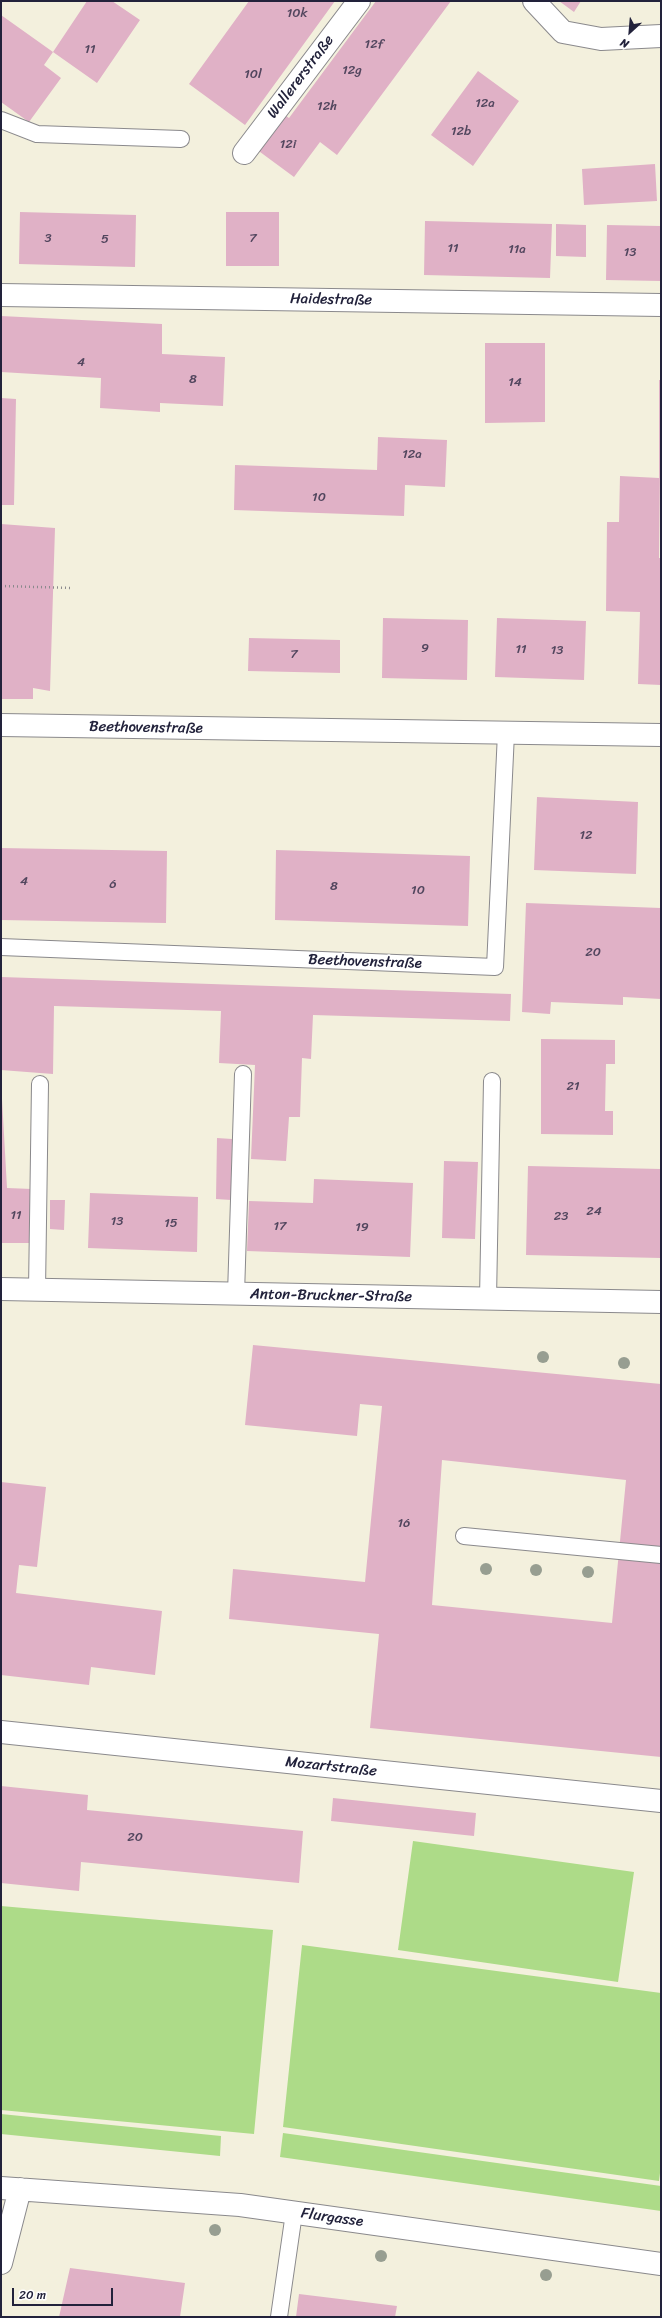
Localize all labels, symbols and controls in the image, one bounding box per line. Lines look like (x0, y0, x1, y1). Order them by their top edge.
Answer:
house number: 10k (287, 6, 307, 22)
north arrow (610, 12, 650, 52)
street label: Wallererstraße (264, 32, 338, 122)
text: N (617, 33, 632, 53)
house number: 12f (365, 37, 383, 53)
house number: 11 (84, 42, 96, 58)
house number: 12g (342, 63, 362, 79)
house number: 10l (244, 67, 262, 83)
house number: 12a (475, 96, 495, 112)
house number: 12h (317, 99, 337, 115)
house number: 12b (451, 124, 471, 140)
house number: 12i (280, 137, 296, 153)
house number: 3 (44, 231, 52, 247)
house number: 7 (249, 231, 257, 247)
house number: 5 (101, 232, 109, 248)
house number: 11 (447, 241, 459, 257)
house number: 11a (508, 242, 526, 258)
house number: 13 (624, 245, 636, 261)
street label: Haidestraße (290, 290, 372, 310)
house number: 4 (77, 355, 85, 371)
house number: 8 (189, 372, 197, 388)
house number: 14 (508, 375, 522, 391)
house number: 12a (402, 447, 422, 463)
house number: 10 (312, 490, 326, 506)
house number: 9 (421, 641, 429, 657)
house number: 11 (515, 642, 527, 658)
house number: 13 (551, 643, 563, 659)
house number: 7 (290, 647, 298, 663)
street label: Beethovenstraße (89, 718, 203, 738)
house number: 12 (579, 828, 593, 844)
house number: 4 (20, 874, 28, 890)
house number: 6 (109, 877, 117, 893)
house number: 8 (330, 879, 338, 895)
house number: 10 (411, 883, 425, 899)
house number: 20 (585, 945, 601, 961)
street label: Beethovenstraße (308, 951, 422, 973)
house number: 21 (566, 1079, 580, 1095)
house number: 24 (586, 1204, 602, 1220)
house number: 11 (10, 1208, 22, 1224)
house number: 23 (554, 1209, 568, 1225)
house number: 13 (111, 1214, 123, 1230)
house number: 15 (164, 1216, 178, 1232)
house number: 17 (274, 1219, 286, 1235)
house number: 19 (355, 1220, 369, 1236)
street label: Anton-Bruckner-Straße (250, 1286, 412, 1306)
house number: 16 (398, 1516, 410, 1532)
street label: Mozartstraße (284, 1753, 378, 1781)
house number: 20 (127, 1830, 143, 1846)
street label: Flurgasse (300, 2205, 364, 2231)
scale bar (14, 2280, 115, 2306)
text: 20 m (19, 2284, 46, 2306)

